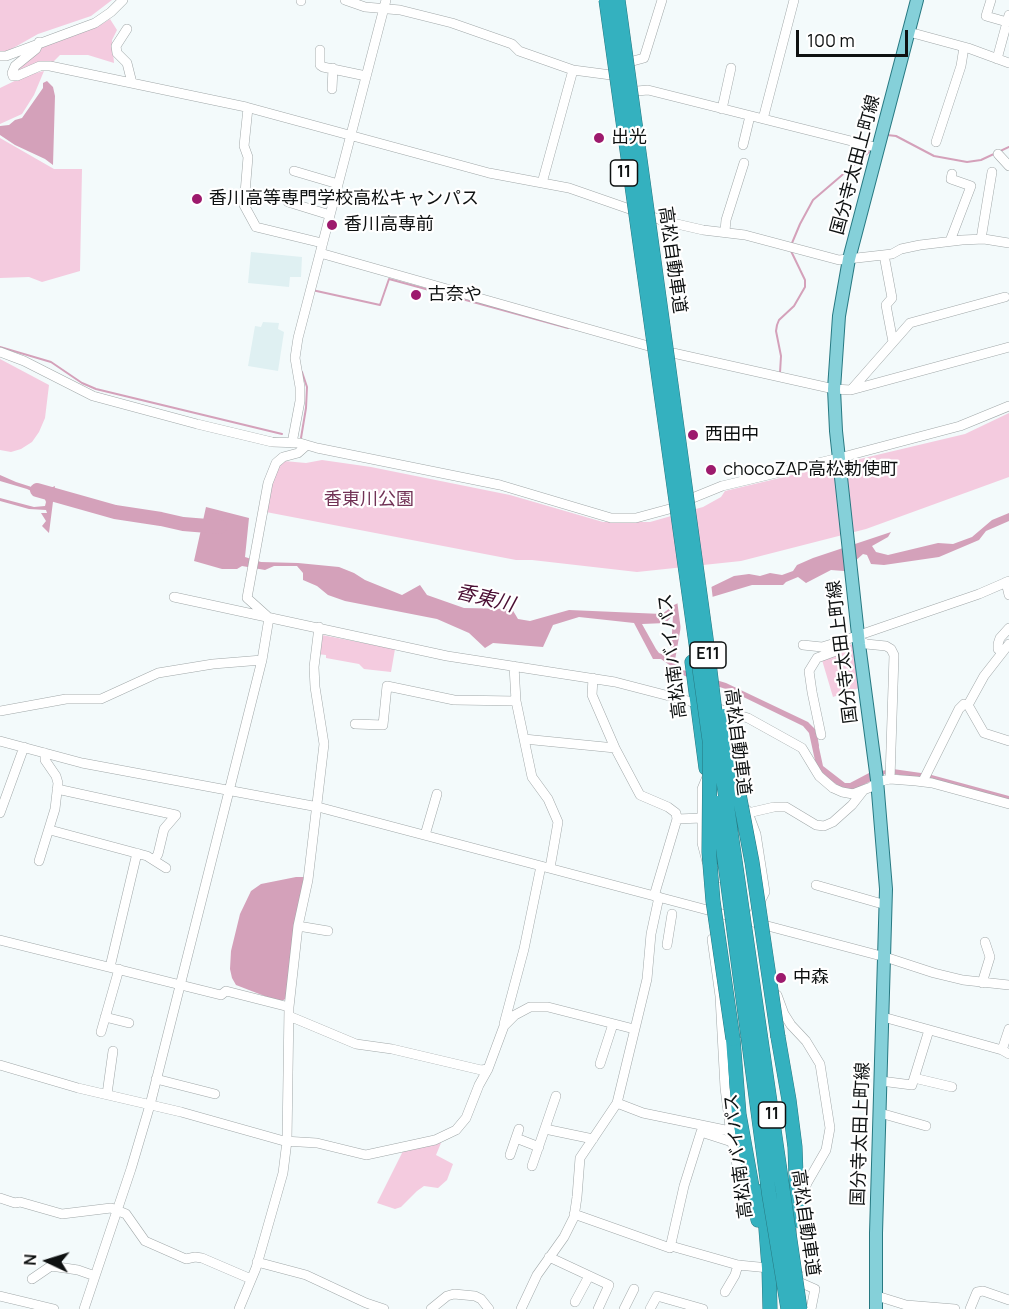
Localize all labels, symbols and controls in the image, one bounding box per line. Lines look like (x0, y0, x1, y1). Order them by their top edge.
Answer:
scale bar (799, 18, 912, 56)
text: 100 m (807, 28, 855, 52)
street label: 国分寺太田上町線 (827, 93, 885, 237)
place label: 出光 (611, 127, 647, 149)
marker: 出光 (592, 131, 606, 145)
road number: 11 (610, 160, 638, 186)
place label: 香川高等専門学校高松キャンパス (209, 188, 479, 210)
marker: 香川高等専門学校高松キャンパス (190, 192, 204, 206)
street label: 高松自動車道 (654, 205, 690, 315)
place label: 香川高専前 (344, 214, 434, 236)
marker: 香川高専前 (325, 218, 339, 232)
place label: 古奈や (428, 284, 482, 306)
marker: 古奈や (409, 288, 423, 302)
place label: 西田中 (705, 424, 759, 446)
marker: 西田中 (686, 428, 700, 442)
place label: chocoZAP高松勅使町 (723, 459, 898, 481)
marker: chocoZAP高松勅使町 (704, 463, 718, 477)
park label: 香東川公園 (324, 489, 414, 511)
street label: 国分寺太田上町線 (824, 579, 862, 725)
water label: 香東川 (453, 580, 517, 618)
street label: 高松南バイパス (655, 592, 691, 720)
road number: E11 (690, 642, 726, 668)
street label: 高松自動車道 (720, 687, 754, 797)
place label: 中森 (793, 967, 829, 989)
marker: 中森 (774, 971, 788, 985)
street label: 国分寺太田上町線 (848, 1062, 874, 1206)
street label: 高松南バイパス (721, 1092, 757, 1220)
road number: 11 (758, 1102, 786, 1128)
street label: 高松自動車道 (787, 1168, 823, 1278)
north arrow (18, 1231, 78, 1291)
text: N (19, 1253, 41, 1266)

